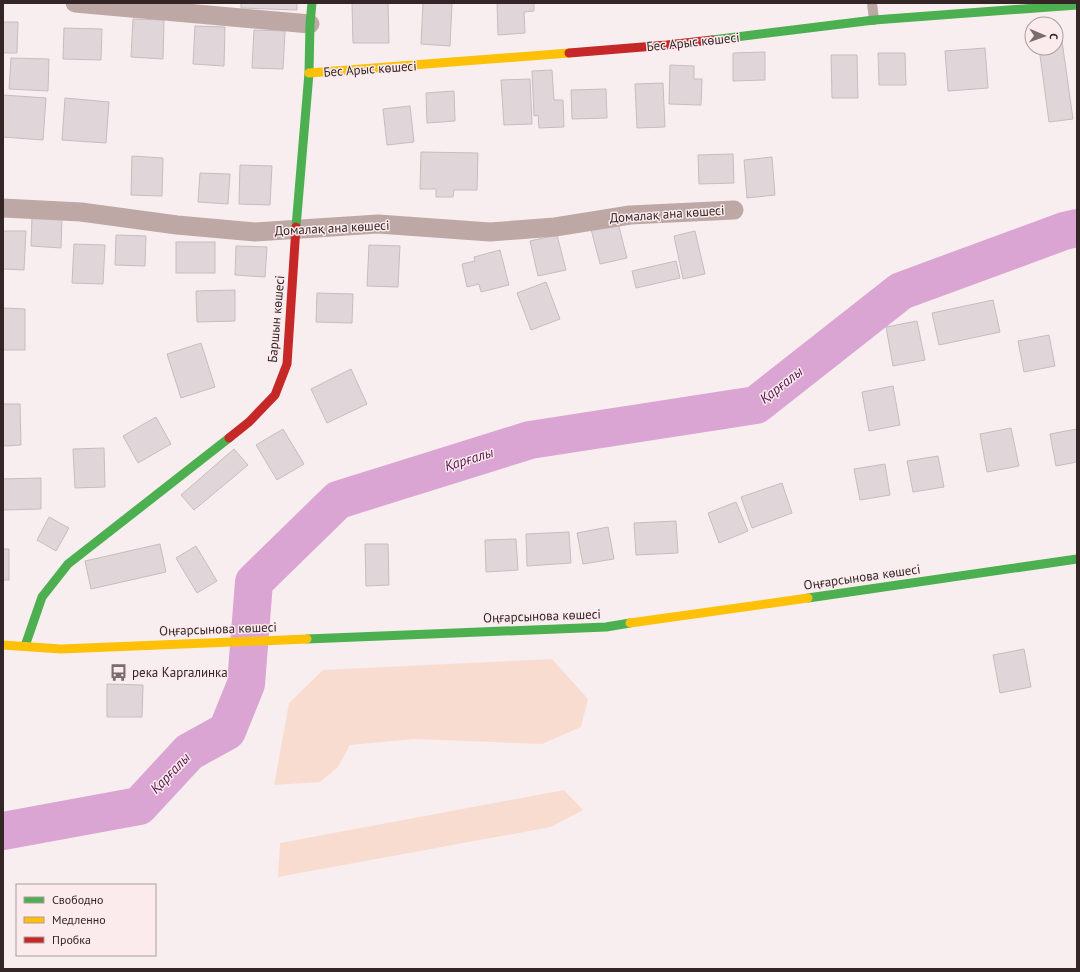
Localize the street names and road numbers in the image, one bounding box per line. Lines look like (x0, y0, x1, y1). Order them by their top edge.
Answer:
street label: Бес Арыс көшесі (646, 29, 740, 55)
street label: Бес Арыс көшесі (323, 57, 417, 81)
street label: Домалақ ана көшесі (609, 202, 725, 226)
street label: Домалақ ана көшесі (274, 217, 390, 239)
street label: Баршын көшесі (264, 275, 288, 363)
street label: Оңғарсынова көшесі (803, 560, 921, 594)
street label: Оңғарсынова көшесі (483, 605, 601, 627)
street label: Оңғарсынова көшесі (159, 618, 277, 640)

